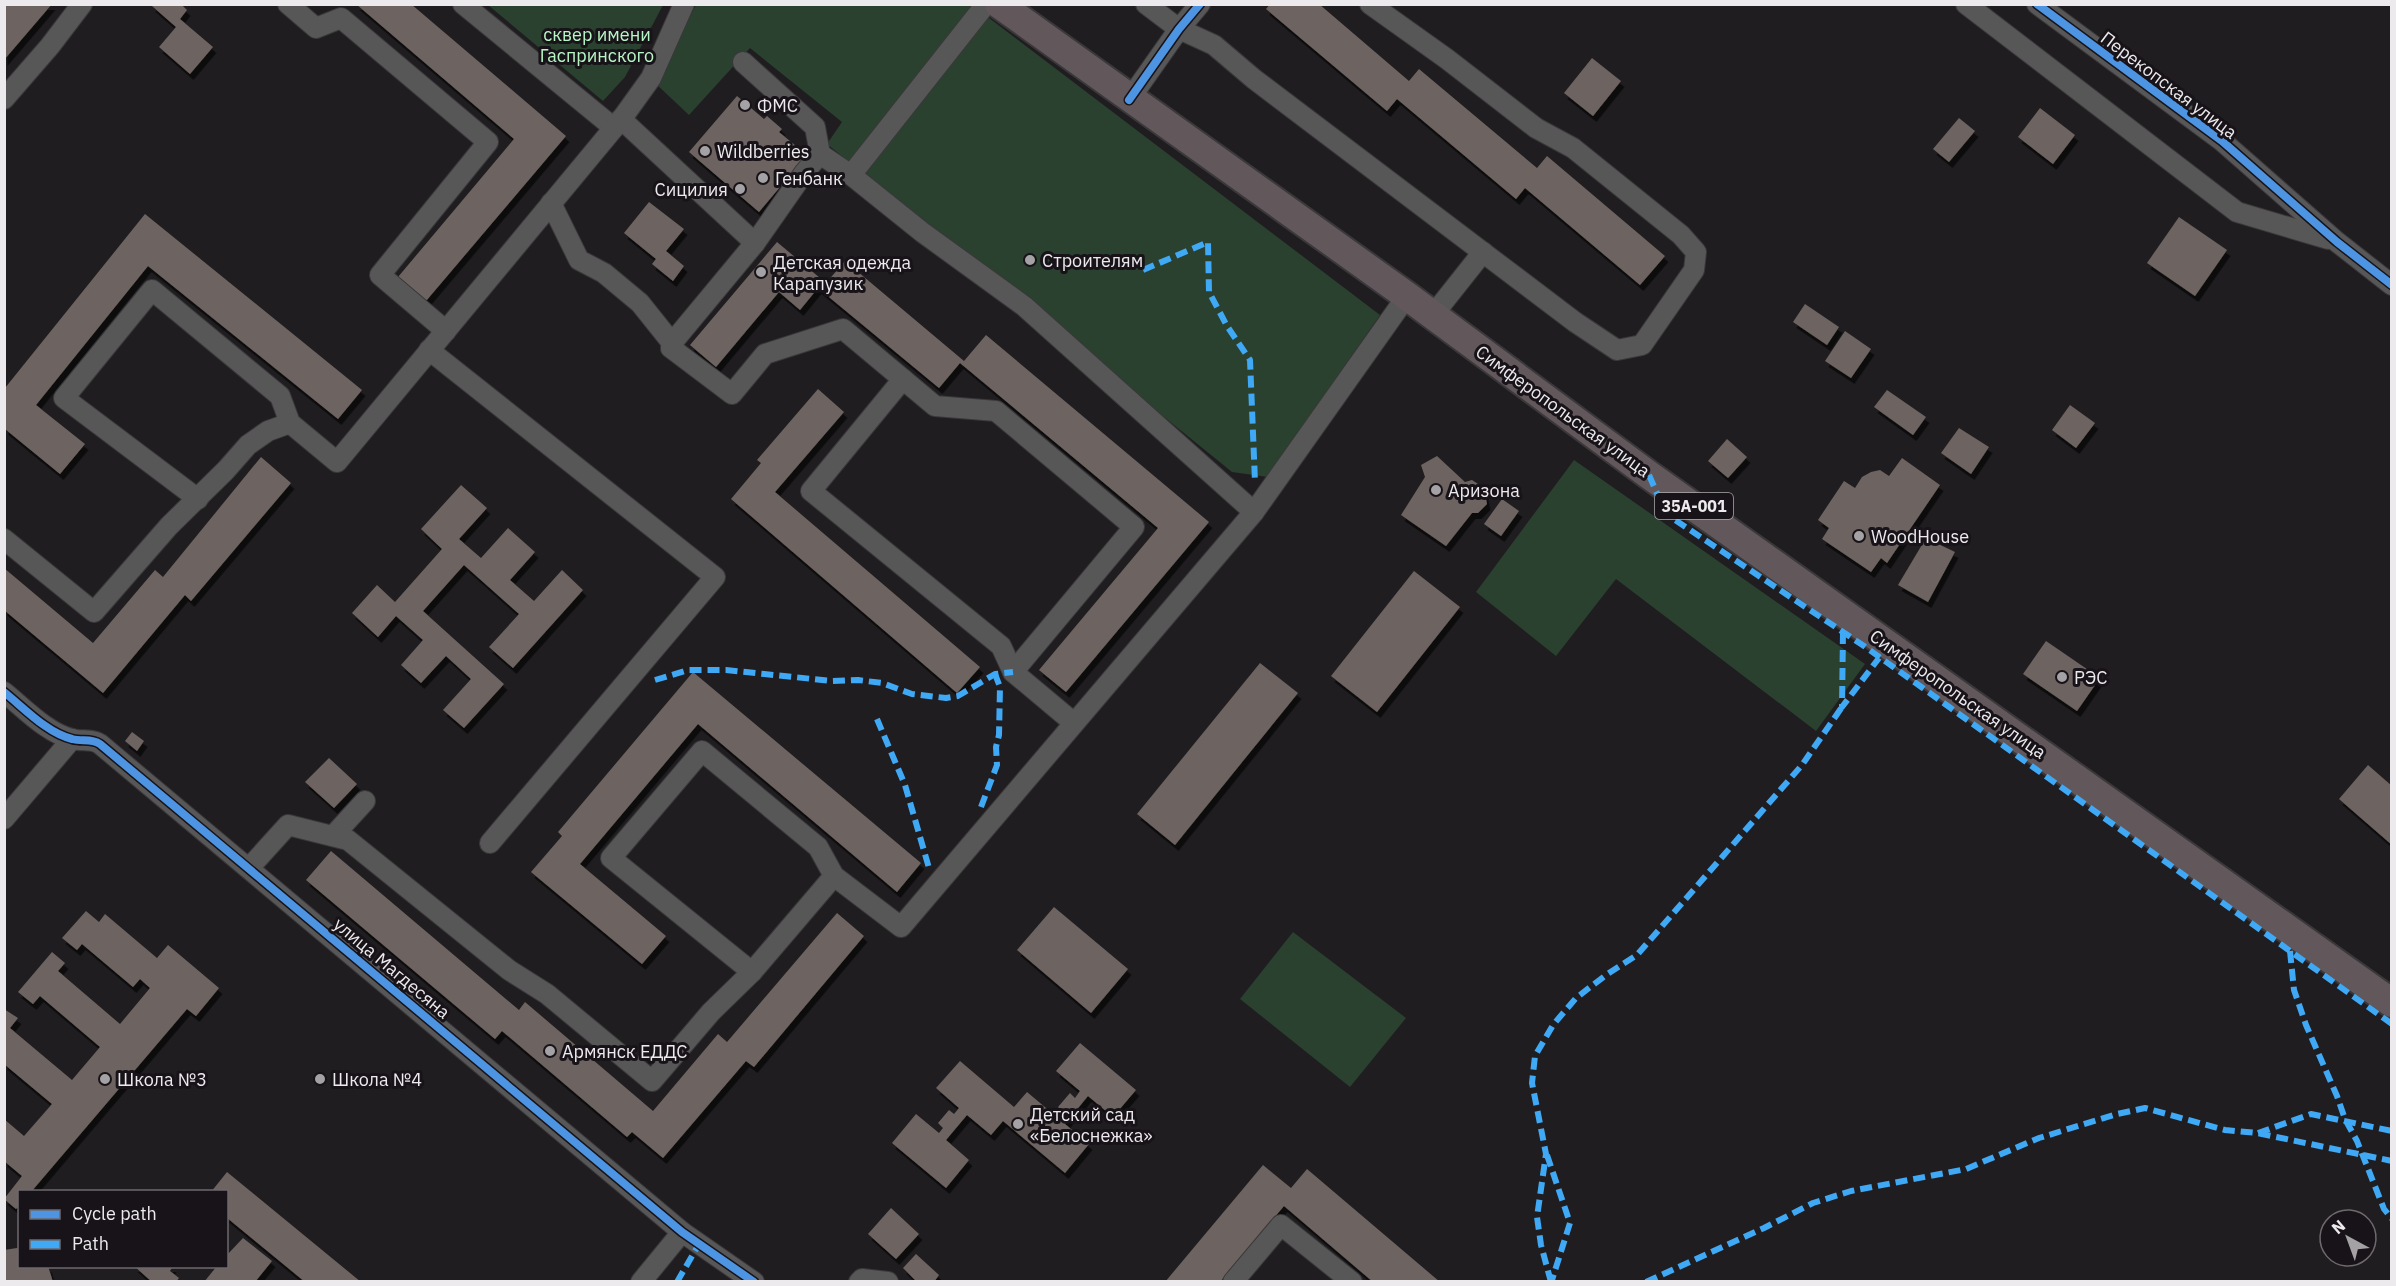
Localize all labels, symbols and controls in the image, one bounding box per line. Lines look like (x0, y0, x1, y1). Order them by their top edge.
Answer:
park label: сквер имени Гаспринского (540, 23, 654, 67)
street label: Перекопская улица (2096, 26, 2242, 144)
place label: ФМС (757, 94, 798, 117)
marker: ФМС (738, 98, 752, 112)
place label: Wildberries (717, 140, 810, 163)
marker: Wildberries (698, 144, 712, 158)
place label: Генбанк (775, 167, 843, 190)
marker: Генбанк (756, 171, 770, 185)
place label: Сицилия (654, 178, 728, 201)
marker: Сицилия (733, 182, 747, 196)
place label: Строителям (1042, 249, 1143, 272)
place label: Детская одежда Карапузик (773, 251, 911, 295)
marker: Строителям (1023, 253, 1037, 267)
marker: Детская одежда Карапузик (754, 265, 768, 279)
street label: Симферопольская улица (1471, 340, 1655, 482)
place label: Аризона (1448, 479, 1520, 502)
marker: Аризона (1429, 483, 1443, 497)
road number: 35А-001 (1655, 493, 1733, 519)
place label: WoodHouse (1871, 525, 1969, 548)
marker: WoodHouse (1852, 529, 1866, 543)
street label: Симферопольская улица (1865, 624, 2051, 764)
place label: РЭС (2074, 666, 2107, 689)
marker: РЭС (2055, 670, 2069, 684)
street label: улица Магдесяна (329, 913, 455, 1024)
place label: Армянск ЕДДС (562, 1040, 688, 1063)
marker: Армянск ЕДДС (543, 1044, 557, 1058)
place label: Школа №3 (117, 1068, 207, 1091)
place label: Школа №4 (332, 1068, 422, 1091)
marker: Школа №3 (98, 1072, 112, 1086)
marker: Школа №4 (313, 1072, 327, 1086)
place label: Детский сад «Белоснежка» (1030, 1103, 1153, 1147)
marker: Детский сад «Белоснежка» (1011, 1117, 1025, 1131)
legend (18, 1190, 228, 1268)
text: Cycle path (72, 1202, 157, 1225)
north arrow (2318, 1208, 2378, 1268)
text: N (2327, 1215, 2349, 1238)
text: Path (72, 1232, 109, 1255)

